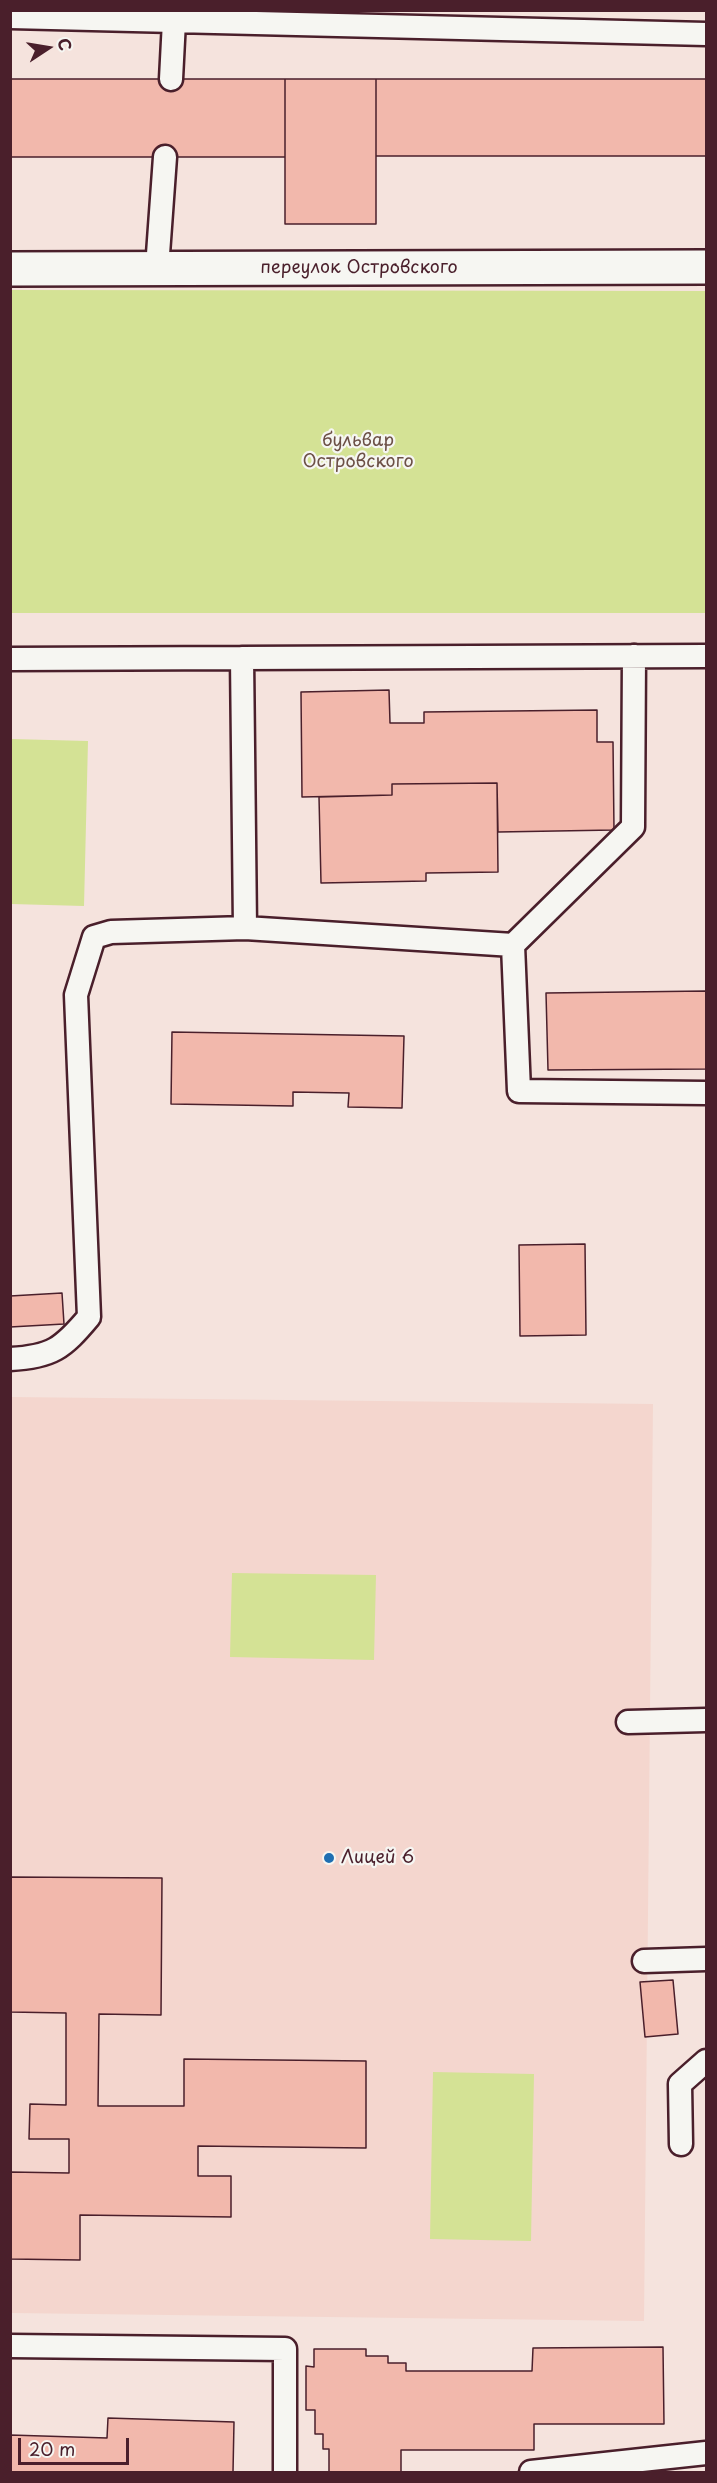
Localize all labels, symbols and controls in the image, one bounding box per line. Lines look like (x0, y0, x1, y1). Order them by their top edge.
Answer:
north arrow (18, 18, 78, 78)
text: С (53, 36, 79, 53)
street label: переулок Островского (260, 257, 458, 279)
park label: бульвар Островского (302, 430, 414, 472)
place label: Лицей 6 (341, 1847, 414, 1869)
marker: Лицей 6 (322, 1851, 336, 1865)
scale bar (21, 2426, 132, 2464)
text: 20 m (29, 2435, 75, 2462)

